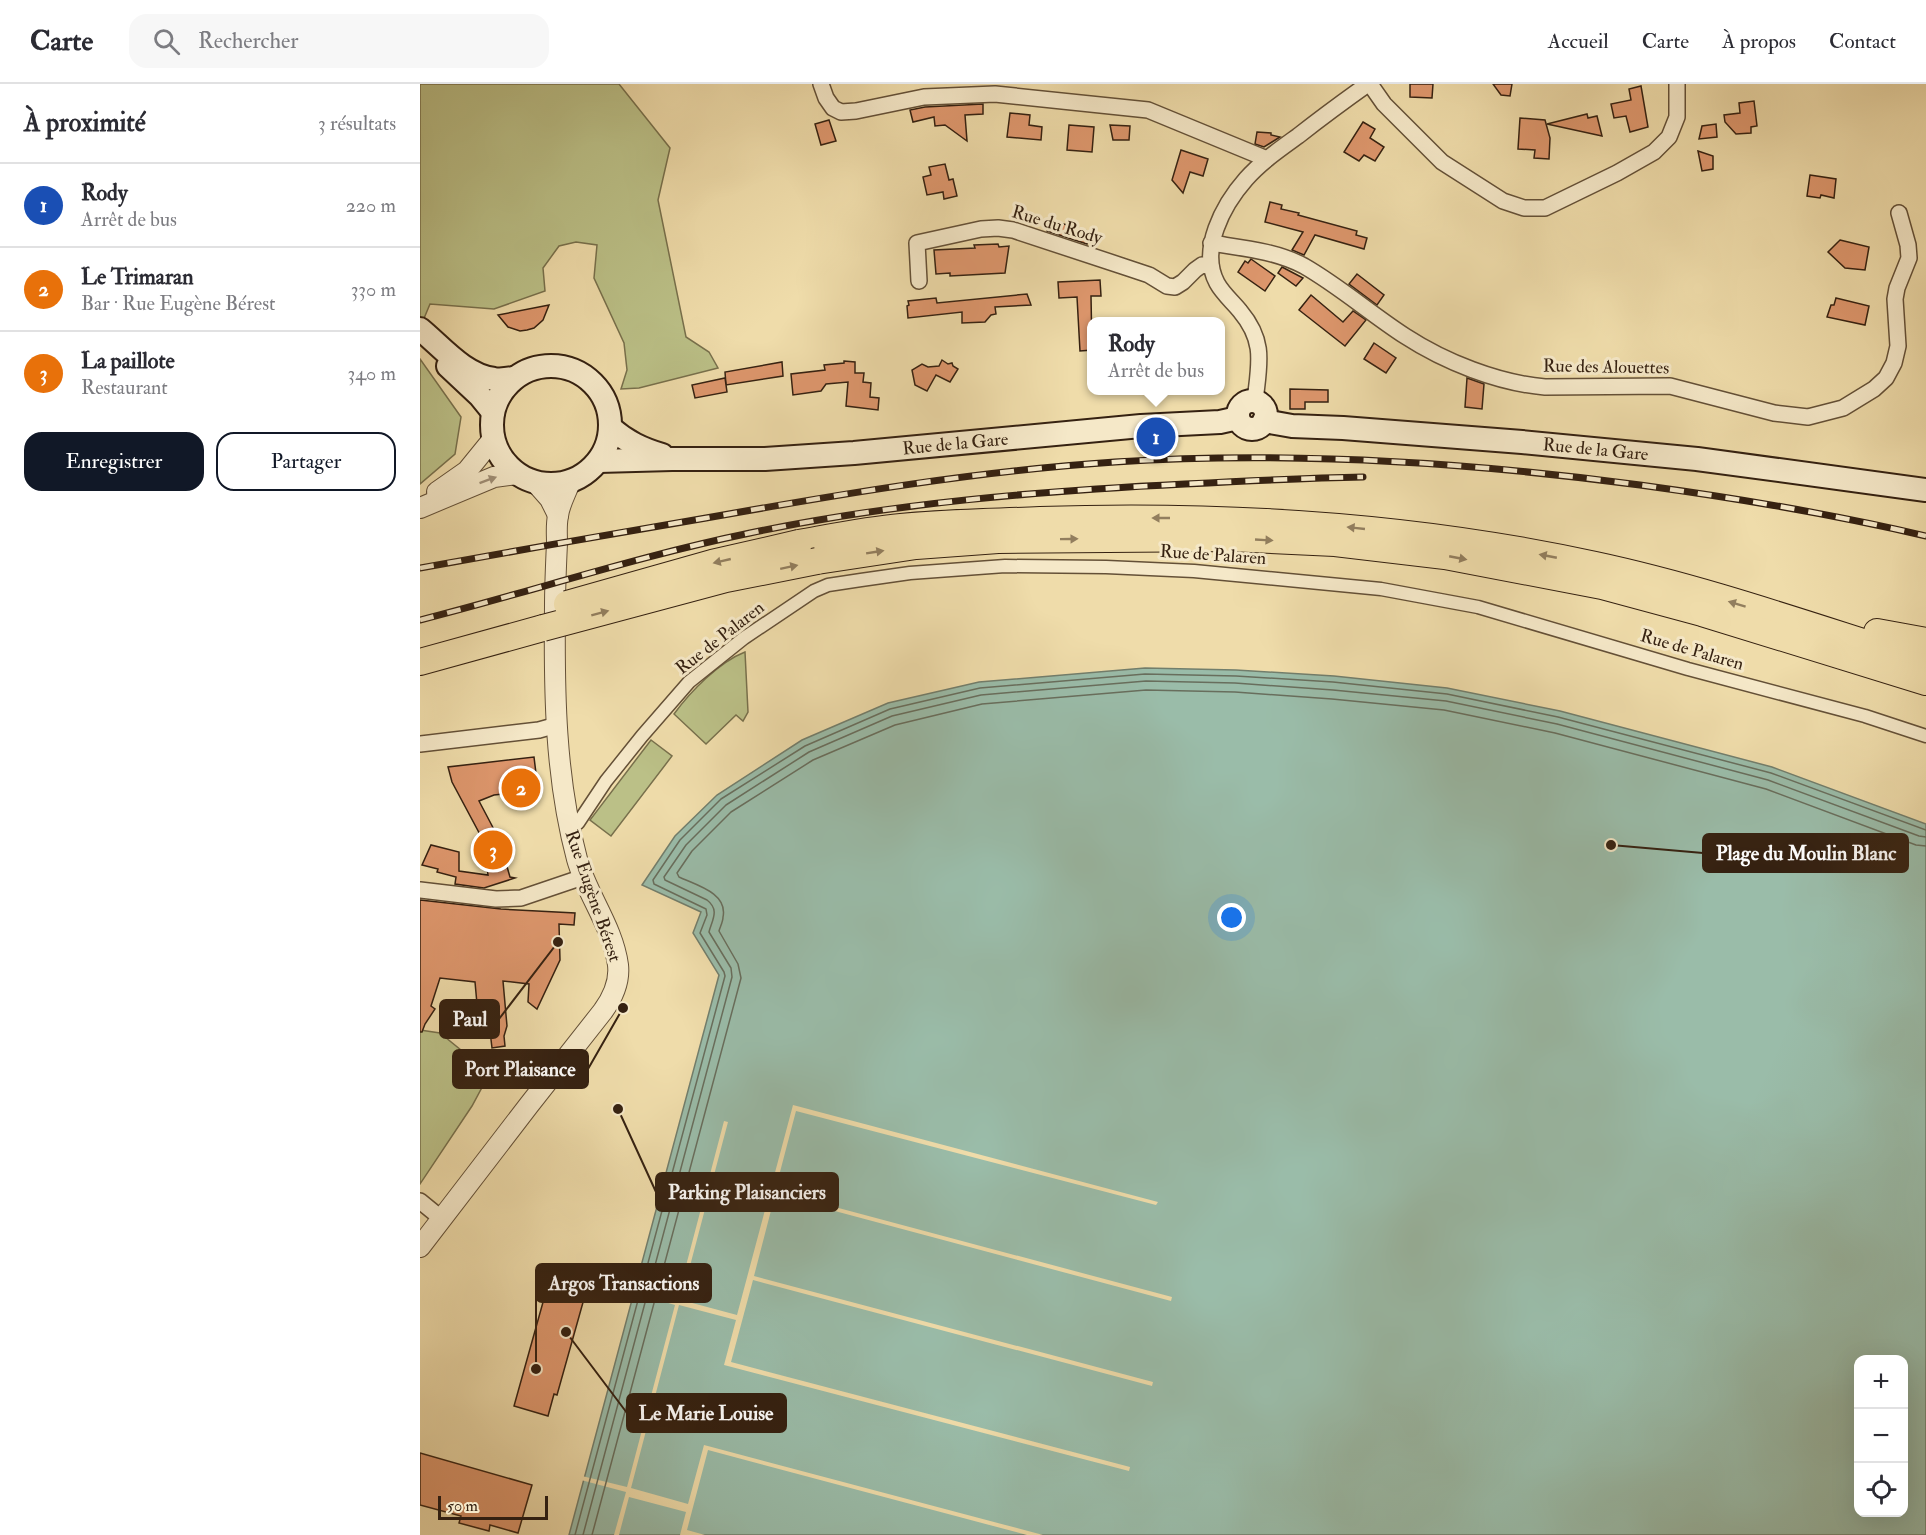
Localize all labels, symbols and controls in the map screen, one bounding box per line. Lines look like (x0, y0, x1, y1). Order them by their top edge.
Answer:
search box (129, 14, 549, 68)
text: Carte (30, 24, 93, 59)
icon: search (150, 25, 183, 58)
text: Rechercher (198, 27, 298, 55)
text: Accueil (1548, 28, 1609, 55)
text: Carte (1642, 28, 1689, 55)
text: À propos (1722, 28, 1796, 55)
text: Contact (1829, 28, 1896, 55)
text: À proximité (24, 107, 146, 139)
text: 3 résultats (318, 111, 396, 136)
text: Rody (81, 179, 128, 207)
text: 1 (40, 193, 47, 218)
text: 220 m (346, 193, 396, 218)
street label: Rue du Rody (1009, 200, 1106, 250)
text: Arrêt de bus (81, 207, 177, 232)
text: Le Trimaran (81, 263, 193, 291)
text: 2 (38, 277, 49, 302)
text: 330 m (351, 277, 396, 302)
text: Bar · Rue Eugène Bérest (81, 291, 276, 316)
popup (1087, 317, 1225, 395)
text: Rody (1108, 330, 1155, 358)
text: La paillote (81, 347, 175, 375)
street label: Rue des Alouettes (1543, 354, 1669, 380)
text: Arrêt de bus (1108, 358, 1204, 383)
text: 3 (40, 361, 47, 386)
text: 340 m (348, 361, 396, 386)
text: Restaurant (81, 375, 168, 400)
pin: 1 (1136, 414, 1176, 460)
street label: Rue de la Gare (901, 427, 1010, 460)
button: Enregistrer (24, 432, 204, 491)
button: Partager (216, 432, 396, 491)
street label: Rue de la Gare (1542, 433, 1650, 466)
one-way arrow (479, 474, 497, 484)
one-way arrow (1151, 513, 1170, 523)
one-way arrow (1346, 523, 1365, 533)
one-way arrow (1059, 534, 1078, 544)
one-way arrow (1254, 535, 1273, 544)
street label: Rue de Palaren (1159, 540, 1267, 570)
one-way arrow (865, 547, 884, 556)
one-way arrow (1539, 551, 1558, 560)
one-way arrow (1449, 554, 1468, 563)
one-way arrow (712, 556, 731, 566)
one-way arrow (780, 561, 798, 571)
street label: Rue de Palaren (671, 596, 769, 680)
one-way arrow (1728, 599, 1746, 608)
one-way arrow (591, 608, 609, 617)
street label: Rue de Palaren (1638, 624, 1746, 676)
pin: 2 (502, 766, 540, 810)
street label: Rue Eugène Bérest (560, 827, 626, 965)
pin: 3 (474, 828, 512, 873)
callout: Plage du Moulin Blanc (1703, 834, 1908, 872)
text: Plage du Moulin Blanc (1716, 841, 1897, 867)
your location (1217, 903, 1246, 932)
callout: Paul (440, 1000, 499, 1038)
text: Paul (453, 1007, 488, 1032)
callout: Port Plaisance (453, 1050, 588, 1088)
text: Port Plaisance (464, 1057, 576, 1082)
callout: Parking Plaisanciers (656, 1173, 838, 1211)
text: Parking Plaisanciers (668, 1180, 826, 1206)
callout: Argos Transactions (536, 1264, 711, 1302)
text: Argos Transactions (548, 1271, 700, 1297)
map controls (1854, 1355, 1908, 1517)
button: + (1854, 1355, 1908, 1409)
callout: Le Marie Louise (627, 1394, 786, 1432)
text: Le Marie Louise (639, 1401, 774, 1426)
button: − (1854, 1409, 1908, 1463)
button: locate (1854, 1463, 1908, 1517)
scale bar (438, 1493, 548, 1520)
text: 50 m (447, 1496, 478, 1516)

